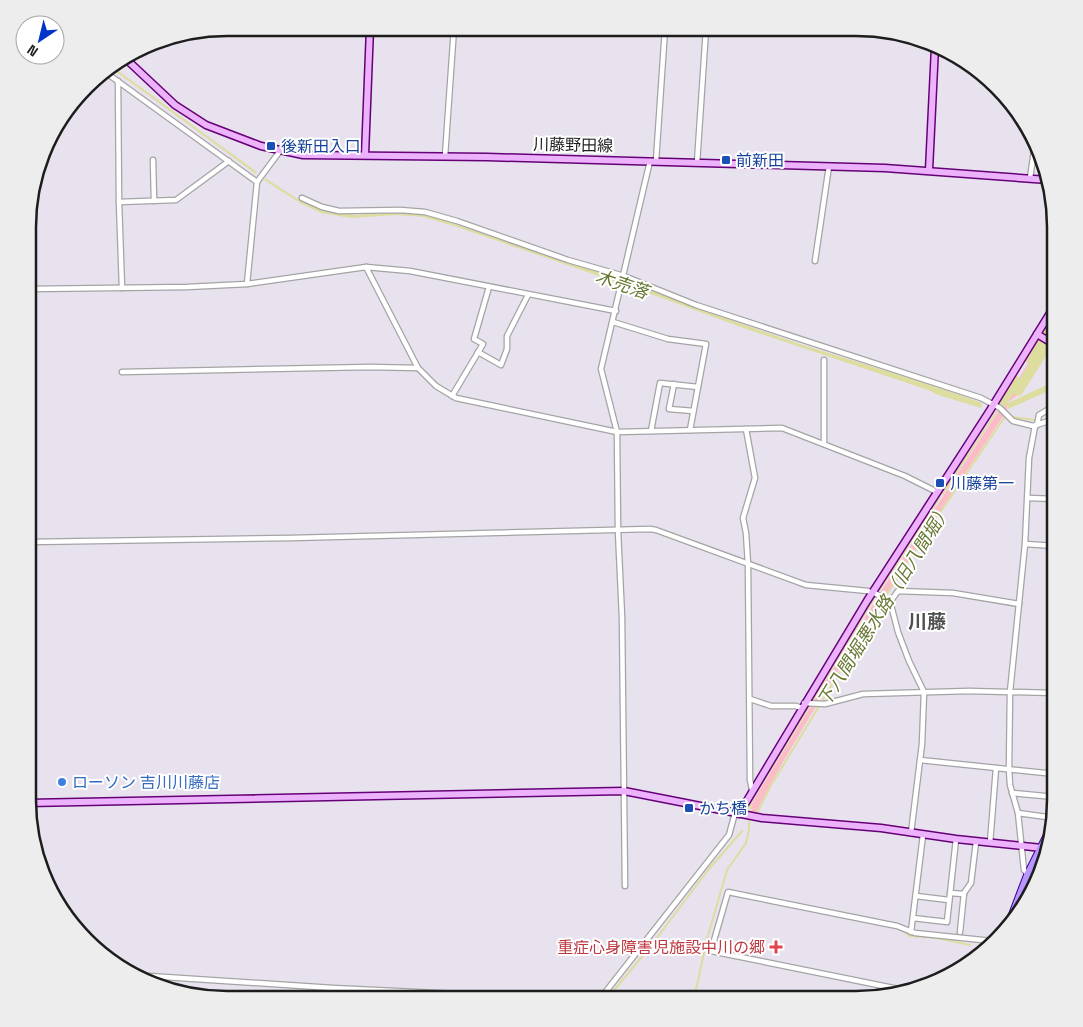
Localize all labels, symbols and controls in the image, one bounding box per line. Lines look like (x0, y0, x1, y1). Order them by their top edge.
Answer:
north arrow (15, 15, 65, 65)
text: N (24, 41, 42, 61)
street label: 川藤野田線 (533, 134, 613, 156)
place label: 後新田入口 (281, 136, 361, 157)
marker: 後新田入口 (265, 140, 277, 152)
place label: 前新田 (736, 150, 784, 171)
marker: 前新田 (720, 154, 732, 166)
water label: 木売落 (593, 264, 654, 305)
place label: 川藤第一 (950, 473, 1014, 494)
marker: 川藤第一 (934, 477, 946, 489)
water label: 下八間堀悪水路（旧八間堀） (812, 500, 956, 710)
district label: 川藤 (908, 609, 946, 634)
place label: ローソン 吉川川藤店 (72, 772, 220, 793)
marker: ローソン 吉川川藤店 (56, 776, 68, 788)
place label: かち橋 (699, 798, 747, 819)
marker: かち橋 (683, 802, 695, 814)
place label: 重症心身障害児施設中川の郷 (557, 937, 765, 958)
marker: 重症心身障害児施設中川の郷 (769, 940, 783, 954)

